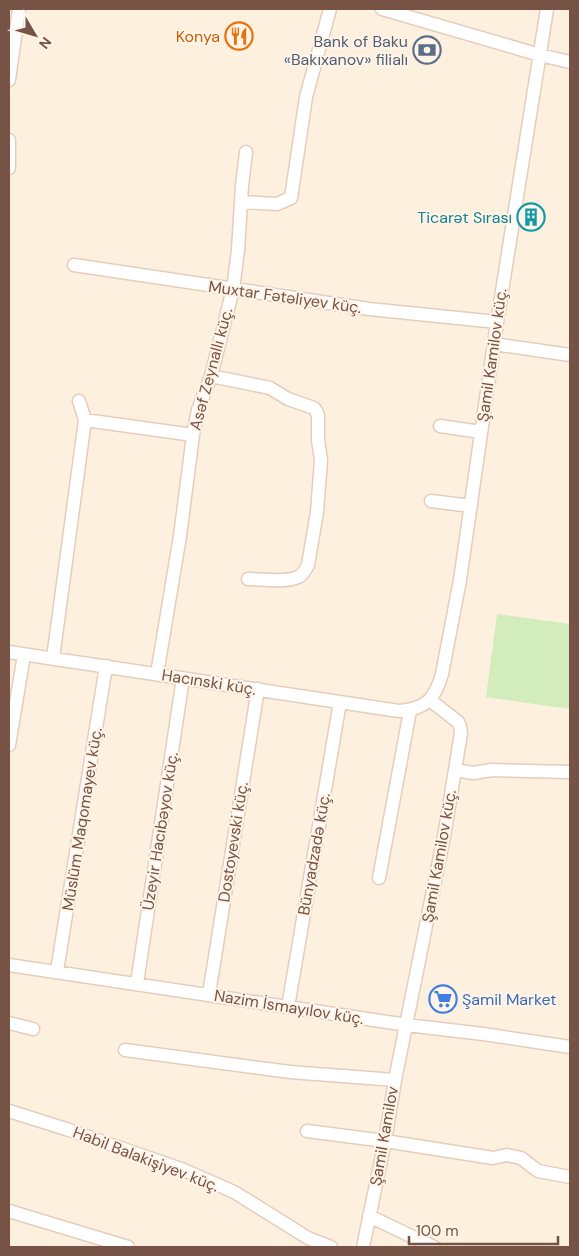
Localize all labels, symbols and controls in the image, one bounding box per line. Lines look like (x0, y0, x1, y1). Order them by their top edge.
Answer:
north arrow (10, 10, 60, 60)
restaurant icon: Konya (224, 21, 254, 51)
place label: Konya (176, 26, 220, 47)
place label: Bank of Baku «Bakıxanov» filialı (284, 31, 408, 70)
text: N (35, 33, 55, 53)
bank icon: Bank of Baku «Bakıxanov» filialı (412, 35, 442, 65)
building icon: Ticarət Sırası (516, 202, 546, 232)
place label: Ticarət Sırası (417, 207, 512, 228)
street label: Muxtar Fətəliyev küç. (207, 276, 363, 318)
street label: Şamil Kamilov küç. (472, 287, 512, 423)
street label: Asəf Zeynallı küç. (185, 305, 237, 433)
street label: Hacınski küç. (160, 664, 258, 700)
street label: Müslüm Maqomayev küç. (57, 726, 107, 912)
street label: Üzeyir Hacıbəyov küç. (137, 750, 183, 912)
street label: Dostoyevski küç. (213, 780, 253, 904)
street label: Şamil Kamilov küç. (417, 788, 461, 924)
street label: Bünyadzadə küç. (293, 791, 335, 917)
supermarket icon: Şamil Market (428, 984, 458, 1014)
street label: Nazim İsmayılov küç. (213, 985, 365, 1029)
place label: Şamil Market (462, 989, 557, 1010)
street label: Şamil Kamilov (365, 1084, 403, 1187)
street label: Habil Balakişiyev küç. (70, 1121, 222, 1197)
scale bar (409, 1214, 558, 1246)
text: 100 m (416, 1221, 459, 1241)

